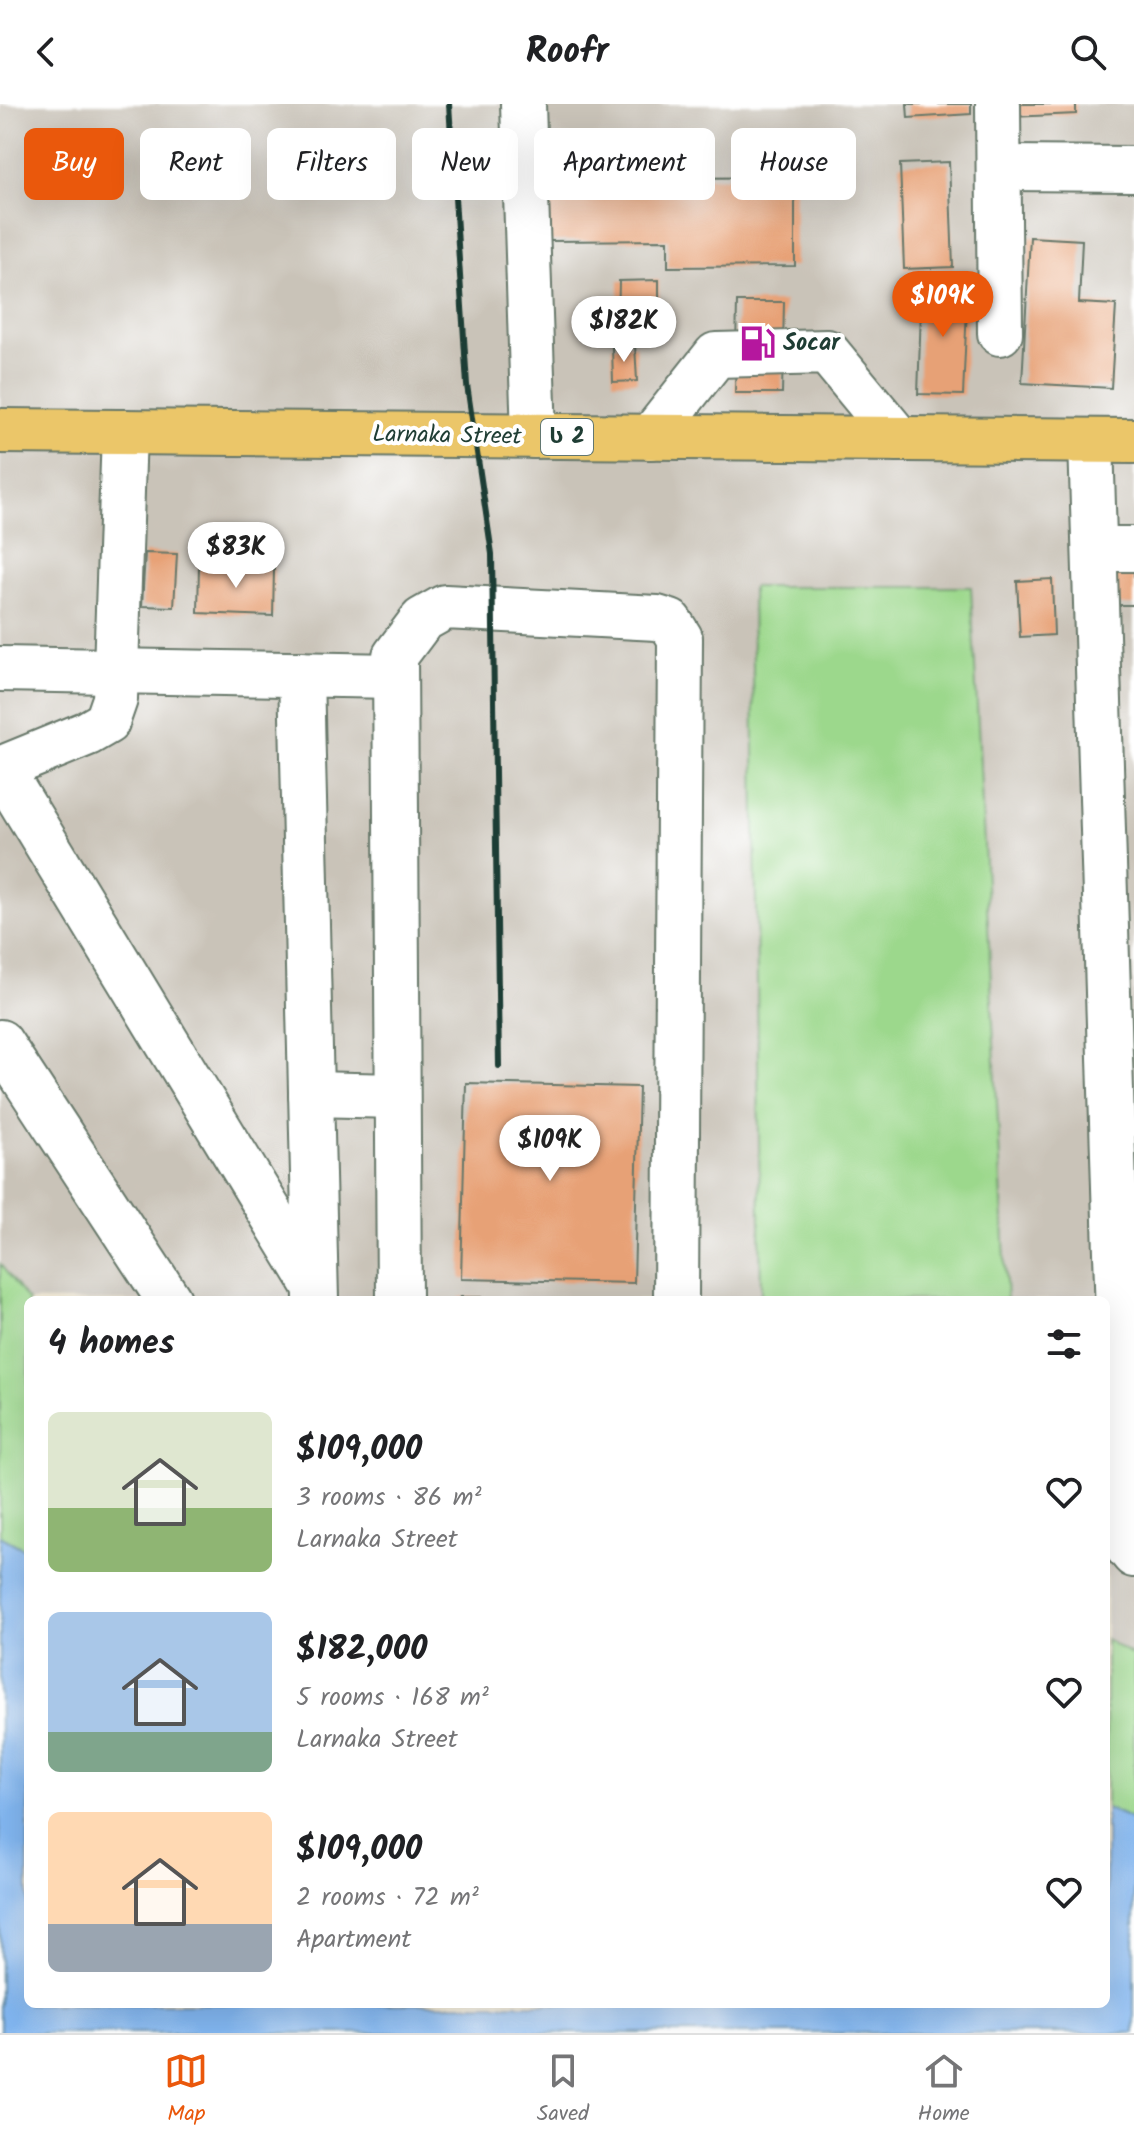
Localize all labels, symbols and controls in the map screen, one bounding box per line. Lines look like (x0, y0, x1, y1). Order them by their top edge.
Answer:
text: Roofr (525, 24, 609, 81)
icon: back (24, 30, 68, 74)
icon: search (1066, 30, 1110, 74)
chip: Buy (24, 128, 124, 200)
chip: Rent (140, 128, 251, 200)
chip: Filters (267, 128, 396, 200)
chip: New (412, 128, 518, 200)
chip: Apartment (534, 128, 715, 200)
chip: House (731, 128, 856, 200)
pin: $109K (887, 271, 999, 339)
text: $109K (910, 276, 976, 318)
pin: $182K (568, 296, 680, 364)
text: $182K (589, 301, 659, 343)
fuel station icon: Socar (738, 324, 776, 362)
place label: Socar (783, 324, 841, 363)
street label: Larnaka Street (372, 415, 523, 457)
road number: ს 2 (541, 419, 593, 455)
pin: $83K (189, 522, 283, 590)
text: $83K (206, 527, 266, 569)
pin: $109K (494, 1115, 606, 1183)
text: $109K (517, 1120, 583, 1162)
text: 4 homes (48, 1317, 175, 1371)
icon: filters (1042, 1322, 1086, 1366)
text: $109,000 (296, 1423, 422, 1477)
icon: home (112, 1444, 208, 1540)
icon: heart (1042, 1470, 1086, 1514)
text: 3 rooms · 86 m² (296, 1477, 481, 1519)
text: Larnaka Street (296, 1519, 458, 1561)
text: $182,000 (296, 1623, 428, 1677)
icon: home (112, 1644, 208, 1740)
icon: heart (1042, 1670, 1086, 1714)
text: 5 rooms · 168 m² (296, 1677, 489, 1719)
text: Larnaka Street (296, 1719, 458, 1761)
text: $109,000 (296, 1823, 422, 1877)
icon: home (112, 1844, 208, 1940)
icon: heart (1042, 1870, 1086, 1914)
text: 2 rooms · 72 m² (296, 1877, 479, 1919)
text: Apartment (296, 1919, 411, 1961)
tab: Map (164, 2049, 208, 2132)
tab: Saved (537, 2049, 589, 2132)
tab: Home (918, 2049, 970, 2132)

